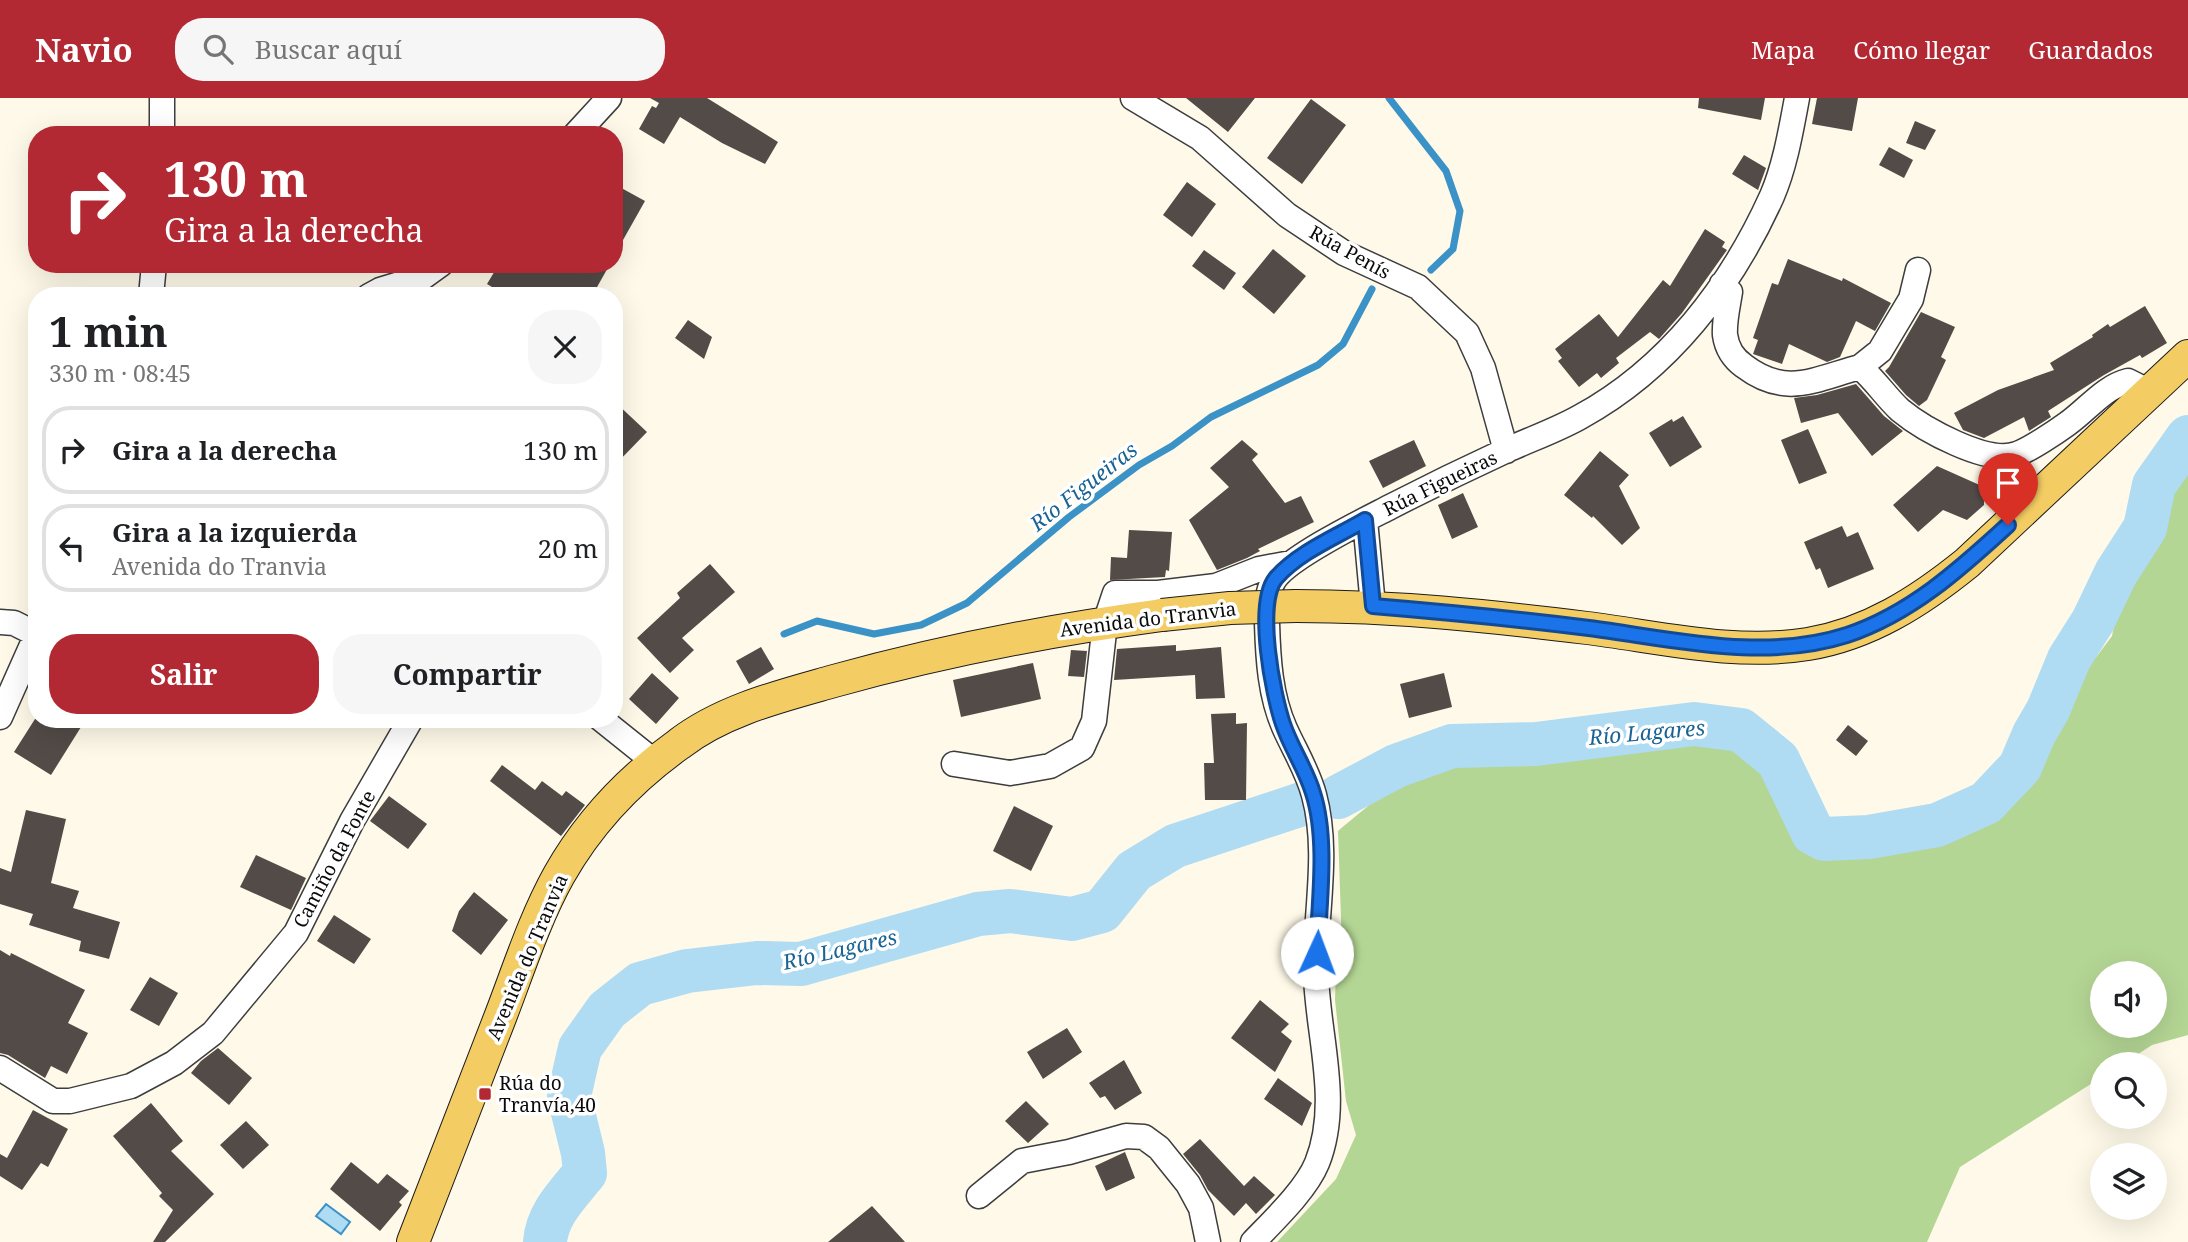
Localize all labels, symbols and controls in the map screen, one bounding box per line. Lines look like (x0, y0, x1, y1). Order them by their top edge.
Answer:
search box (175, 18, 665, 81)
text: Navio (35, 27, 133, 72)
icon: search (199, 30, 237, 68)
text: Buscar aquí (255, 31, 402, 67)
text: Mapa (1751, 33, 1815, 66)
text: Cómo llegar (1853, 33, 1990, 66)
text: Guardados (2028, 33, 2153, 66)
text: 130 m (164, 145, 308, 211)
icon: right (49, 154, 140, 245)
text: Gira a la derecha (164, 208, 424, 251)
street label: Rúa Penís (1305, 219, 1395, 285)
text: 1 min (49, 302, 168, 359)
button: close (528, 310, 602, 384)
text: 330 m · 08:45 (49, 357, 191, 389)
icon: right (53, 431, 91, 469)
text: Gira a la derecha (112, 432, 337, 468)
text: 130 m (523, 432, 598, 468)
water label: Río Figueiras (1023, 435, 1143, 538)
street label: Rúa Figueiras (1379, 444, 1501, 522)
pin (1978, 453, 2038, 525)
icon: arrive (1989, 464, 2027, 502)
text: Gira a la izquierda (112, 514, 358, 550)
icon: left (53, 529, 91, 567)
text: 20 m (538, 530, 598, 566)
text: Avenida do Tranvia (112, 550, 327, 582)
street label: Avenida do Tranvia (1058, 595, 1238, 643)
button: Salir (49, 634, 319, 714)
button: Compartir (333, 634, 602, 714)
water label: Río Lagares (1587, 713, 1706, 751)
street label: Camiño da Fonte (287, 786, 381, 932)
street label: Avenida do Tranvia (480, 870, 574, 1044)
position arrow (1280, 916, 1354, 990)
water label: Río Lagares (779, 922, 900, 976)
map controls (2090, 961, 2167, 1220)
button: sound (2090, 961, 2167, 1038)
button: search (2090, 1052, 2167, 1129)
place label: Rúa do Tranvía,40 (499, 1070, 596, 1118)
marker: Rúa do Tranvía,40 (477, 1086, 493, 1102)
button: layers (2090, 1143, 2167, 1220)

